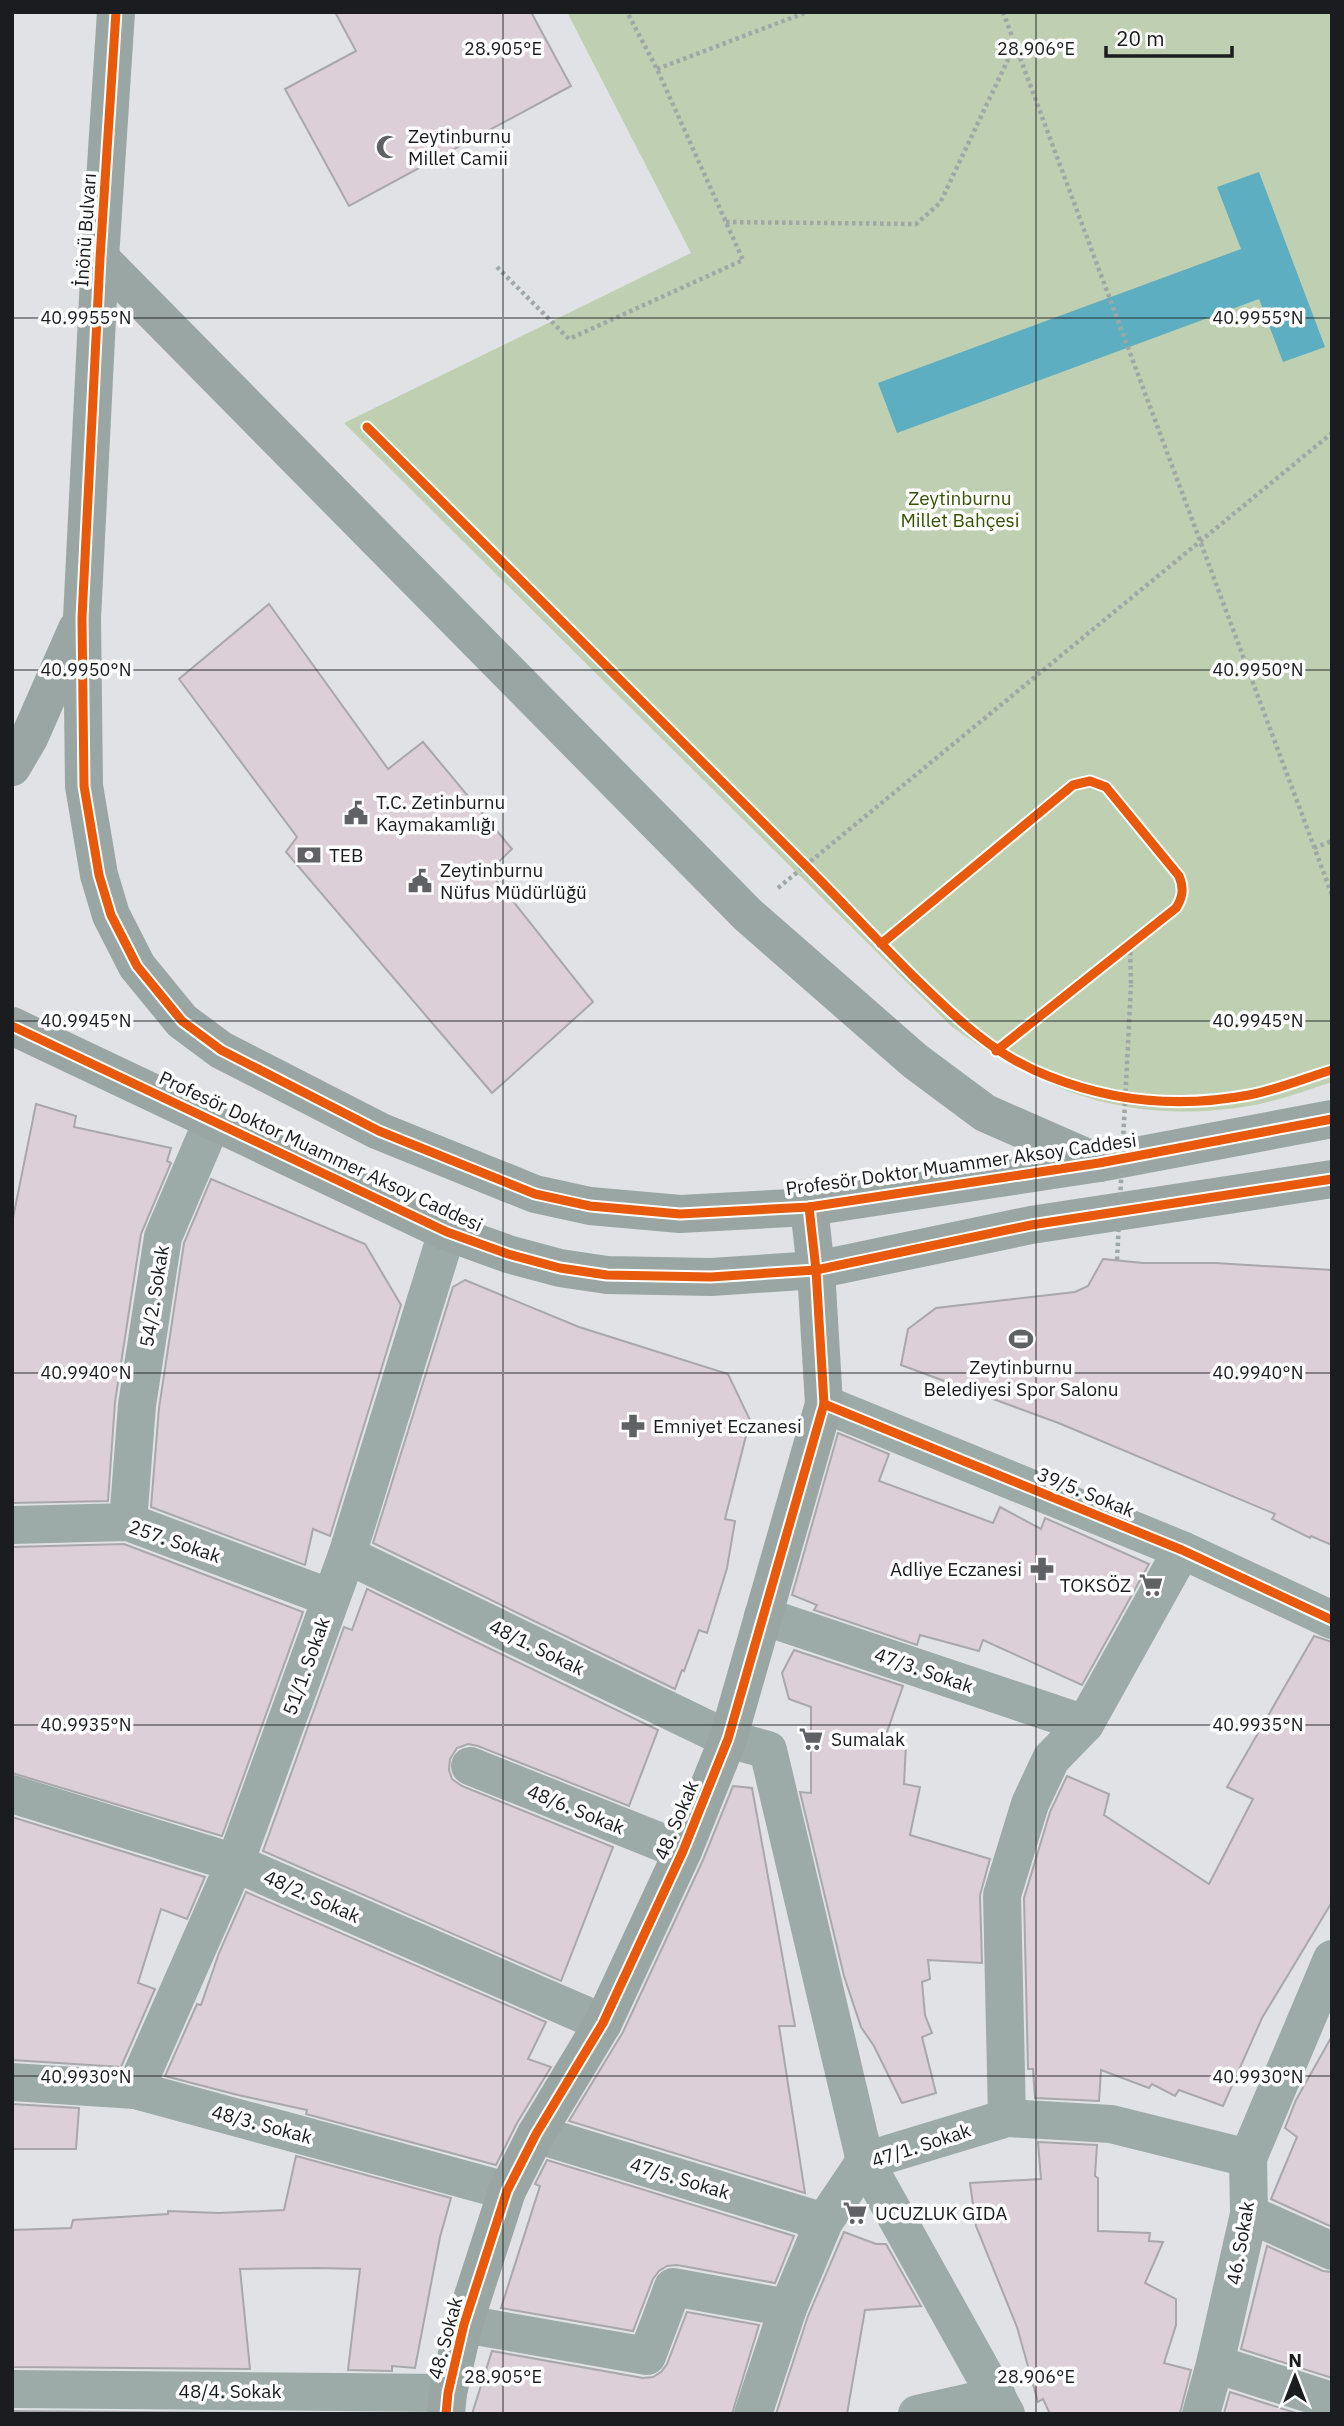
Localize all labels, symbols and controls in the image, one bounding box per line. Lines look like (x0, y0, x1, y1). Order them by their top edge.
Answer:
scale bar (1106, 14, 1232, 58)
text: 20 m (1116, 24, 1165, 52)
text: 28.905°E (464, 37, 542, 60)
text: 28.906°E (997, 37, 1075, 60)
place label: Zeytinburnu Millet Camii (408, 124, 511, 170)
mosque icon: Zeytinburnu Millet Camii (374, 133, 402, 161)
street label: İnönü Bulvarı (69, 172, 101, 288)
text: 40.9955°N (41, 306, 131, 329)
text: 40.9955°N (1213, 306, 1303, 329)
park label: Zeytinburnu Millet Bahçesi (900, 486, 1020, 532)
text: 40.9950°N (41, 658, 131, 681)
text: 40.9950°N (1213, 658, 1303, 681)
place label: T.C. Zetinburnu Kaymakamlığı (376, 790, 505, 836)
public building icon: T.C. Zetinburnu Kaymakamlığı (342, 799, 370, 827)
bank icon: TEB (295, 841, 323, 869)
place label: TEB (329, 843, 363, 867)
place label: Zeytinburnu Nüfus Müdürlüğü (440, 858, 587, 904)
public building icon: Zeytinburnu Nüfus Müdürlüğü (406, 867, 434, 895)
text: 40.9945°N (41, 1009, 131, 1032)
text: 40.9945°N (1213, 1009, 1303, 1032)
street label: Profesör Doktor Muammer Aksoy Caddesi (155, 1065, 487, 1237)
street label: Profesör Doktor Muammer Aksoy Caddesi (784, 1127, 1138, 1201)
street label: 54/2. Sokak (134, 1243, 174, 1349)
sports icon: Zeytinburnu Belediyesi Spor Salonu (1007, 1325, 1035, 1353)
place label: Zeytinburnu Belediyesi Spor Salonu (923, 1355, 1119, 1401)
text: 40.9940°N (41, 1361, 131, 1384)
text: 40.9940°N (1213, 1361, 1303, 1384)
pharmacy icon: Emniyet Eczanesi (619, 1412, 647, 1440)
place label: Emniyet Eczanesi (653, 1414, 802, 1438)
street label: 39/5. Sokak (1034, 1462, 1138, 1522)
street label: 257. Sokak (126, 1514, 224, 1568)
pharmacy icon: Adliye Eczanesi (1028, 1555, 1056, 1583)
place label: Adliye Eczanesi (890, 1557, 1022, 1581)
supermarket icon: TOKSÖZ (1137, 1571, 1165, 1599)
place label: TOKSÖZ (1060, 1573, 1131, 1597)
street label: 51/1. Sokak (277, 1614, 335, 1718)
street label: 48/1. Sokak (486, 1614, 588, 1680)
street label: 47/3. Sokak (871, 1642, 977, 1698)
text: 40.9935°N (41, 1713, 131, 1736)
text: 40.9935°N (1213, 1713, 1303, 1736)
supermarket icon: Sumalak (797, 1725, 825, 1753)
place label: Sumalak (831, 1727, 905, 1751)
street label: 48. Sokak (649, 1777, 703, 1863)
street label: 48/6. Sokak (524, 1779, 628, 1839)
street label: 48/2. Sokak (260, 1864, 364, 1928)
text: 40.9930°N (41, 2065, 131, 2088)
text: 40.9930°N (1213, 2065, 1303, 2088)
street label: 48/3. Sokak (209, 2099, 315, 2149)
street label: 47/1. Sokak (868, 2118, 974, 2172)
street label: 47/5. Sokak (627, 2151, 733, 2205)
supermarket icon: UCUZLUK GIDA (841, 2199, 869, 2227)
street label: 46. Sokak (1221, 2199, 1259, 2287)
place label: UCUZLUK GIDA (875, 2201, 1008, 2225)
street label: 48. Sokak (423, 2294, 467, 2382)
north arrow (1260, 2342, 1330, 2412)
text: N (1288, 2348, 1302, 2372)
text: 28.905°E (464, 2365, 542, 2388)
text: 28.906°E (997, 2365, 1075, 2388)
street label: 48/4. Sokak (179, 2379, 281, 2403)

